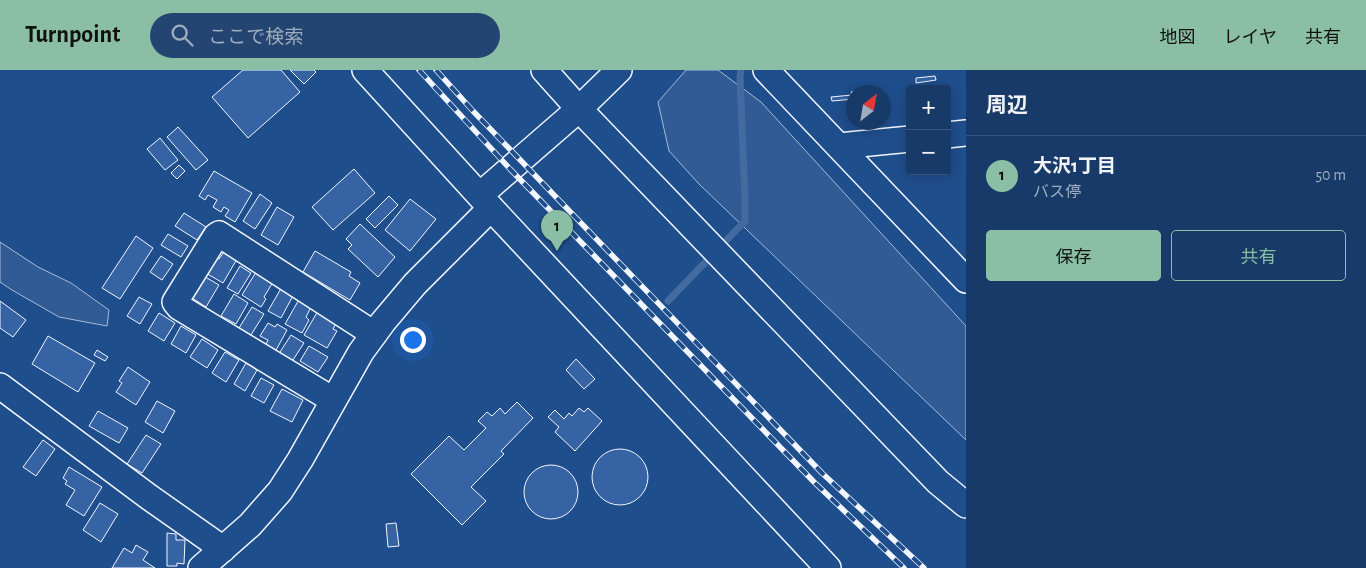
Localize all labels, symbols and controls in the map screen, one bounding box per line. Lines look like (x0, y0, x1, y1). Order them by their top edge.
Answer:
search box (150, 13, 500, 58)
icon: search (168, 21, 196, 49)
text: Turnpoint (25, 23, 120, 47)
text: ここで検索 (208, 28, 303, 47)
text: 地図 (1160, 29, 1196, 47)
text: レイヤ (1224, 29, 1277, 47)
text: 共有 (1305, 29, 1341, 47)
north arrow (846, 85, 891, 130)
map controls (906, 85, 951, 175)
button: + (906, 85, 951, 130)
text: 周辺 (986, 95, 1028, 116)
button: − (906, 130, 951, 175)
text: 大沢1丁目 (1033, 157, 1116, 176)
text: 1 (999, 167, 1005, 183)
text: 50 m (1315, 167, 1346, 183)
text: バス停 (1033, 184, 1081, 200)
pin: 1 (541, 210, 573, 251)
button: 保存 (986, 230, 1161, 281)
button: 共有 (1171, 230, 1346, 281)
your location (400, 327, 426, 353)

